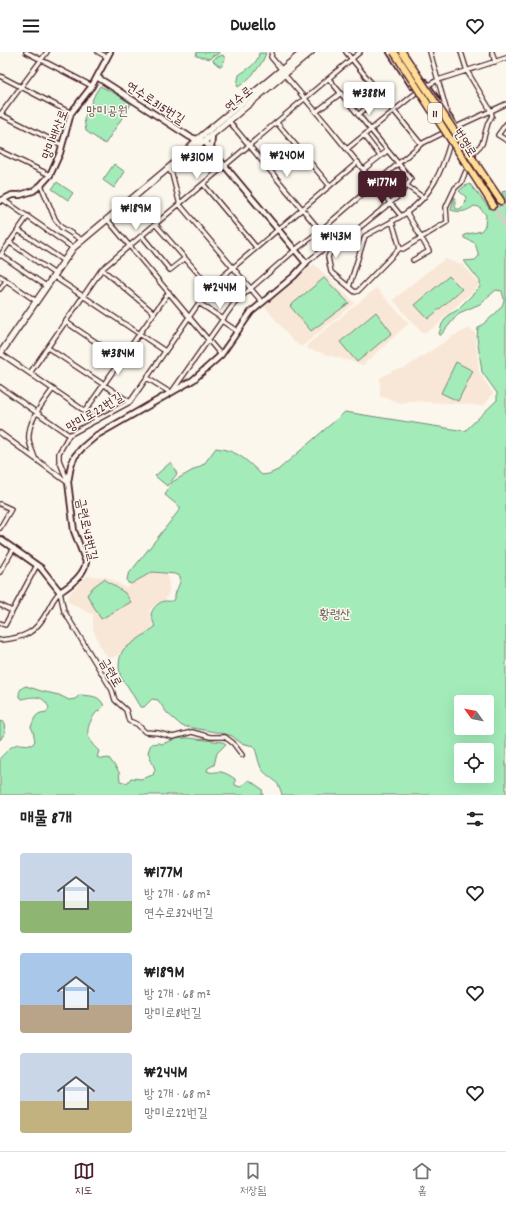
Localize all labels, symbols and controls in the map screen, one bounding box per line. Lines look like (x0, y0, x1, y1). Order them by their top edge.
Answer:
text: Dwello (230, 14, 276, 39)
icon: menu (20, 15, 42, 37)
icon: heart (464, 15, 486, 37)
street label: 연수로315번길 (121, 78, 188, 130)
pin: ₩388M (341, 82, 397, 116)
street label: 연수로 (221, 83, 258, 117)
text: ₩388M (352, 85, 386, 104)
park label: 망미공원 (86, 103, 128, 122)
road number: 11 (428, 103, 442, 123)
street label: 망미배산로 (38, 107, 75, 163)
street label: 번영로 (448, 125, 480, 162)
pin: ₩240M (259, 144, 315, 178)
pin: ₩310M (169, 146, 225, 180)
text: ₩240M (270, 147, 305, 166)
text: ₩310M (181, 149, 213, 168)
pin: ₩177M (354, 171, 410, 205)
text: ₩177M (367, 174, 397, 193)
pin: ₩189M (108, 197, 164, 231)
text: ₩189M (121, 200, 151, 219)
pin: ₩143M (308, 225, 364, 259)
text: ₩143M (321, 228, 351, 247)
pin: ₩244M (192, 276, 248, 310)
text: ₩244M (203, 279, 237, 298)
pin: ₩384M (90, 342, 146, 376)
text: ₩384M (101, 345, 135, 364)
street label: 망미로22번길 (63, 389, 127, 438)
street label: 금련로43번길 (70, 496, 101, 563)
park label: 황령산 (319, 606, 351, 625)
street label: 금련로 (94, 655, 126, 692)
north arrow (454, 695, 494, 735)
map controls (454, 695, 494, 783)
button: locate (454, 743, 494, 783)
text: 매물 8개 (20, 808, 72, 832)
icon: filters (464, 808, 486, 830)
text: ₩177M (144, 862, 183, 886)
icon: home (52, 869, 100, 917)
icon: heart (464, 882, 486, 904)
text: 방 2개 · 68 m² (144, 886, 211, 905)
text: 연수로324번길 (144, 905, 213, 924)
text: ₩189M (144, 962, 184, 986)
icon: home (52, 969, 100, 1017)
icon: heart (464, 982, 486, 1004)
text: 방 2개 · 68 m² (144, 986, 211, 1005)
text: 망미로8번길 (144, 1005, 202, 1024)
text: ₩244M (144, 1062, 188, 1086)
icon: home (52, 1069, 100, 1117)
icon: heart (464, 1082, 486, 1104)
text: 방 2개 · 68 m² (144, 1086, 211, 1105)
text: 망미로22번길 (144, 1105, 208, 1124)
tab: 지도 (73, 1160, 95, 1200)
tab: 저장됨 (240, 1160, 266, 1200)
tab: 홈 (411, 1160, 433, 1200)

